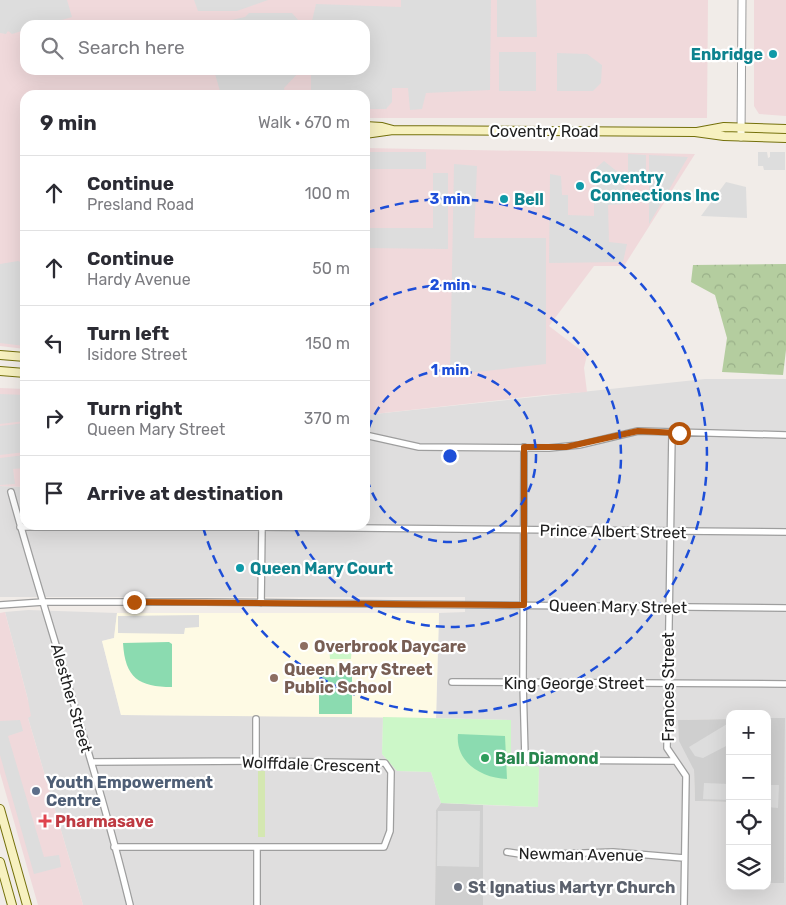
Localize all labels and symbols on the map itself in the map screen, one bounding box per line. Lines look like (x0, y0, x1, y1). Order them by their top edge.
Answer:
place label: Enbridge (691, 45, 763, 64)
marker: Enbridge (767, 48, 779, 60)
street label: Coventry Road (489, 122, 599, 141)
place label: Coventry Connections Inc (590, 168, 720, 205)
marker: Coventry Connections Inc (574, 180, 586, 192)
text: 3 min (430, 190, 470, 208)
place label: Bell (514, 190, 544, 209)
marker: Bell (498, 193, 510, 205)
text: 2 min (430, 276, 470, 294)
text: 1 min (431, 361, 469, 379)
route start (668, 422, 691, 445)
centre of rings (441, 447, 459, 465)
street label: Prince Albert Street (539, 521, 687, 542)
place label: Queen Mary Court (250, 559, 393, 578)
marker: Queen Mary Court (234, 562, 246, 574)
route end (123, 591, 146, 614)
street label: Queen Mary Street (549, 596, 687, 617)
street label: Frances Street (659, 632, 678, 742)
place label: Overbrook Daycare (314, 637, 466, 656)
marker: Overbrook Daycare (298, 640, 310, 652)
street label: Alesther Street (47, 641, 96, 755)
place label: Queen Mary Street Public School (284, 660, 433, 697)
marker: Queen Mary Street Public School (268, 672, 280, 684)
street label: King George Street (504, 674, 644, 693)
place label: Ball Diamond (495, 749, 599, 768)
marker: Ball Diamond (479, 752, 491, 764)
street label: Wolffdale Crescent (241, 753, 381, 776)
place label: Youth Empowerment Centre (46, 773, 214, 810)
marker: Youth Empowerment Centre (30, 785, 42, 797)
place label: Pharmasave (55, 812, 154, 831)
marker: Pharmasave (39, 815, 51, 827)
street label: Newman Avenue (518, 844, 644, 865)
place label: St Ignatius Martyr Church (468, 878, 675, 897)
marker: St Ignatius Martyr Church (452, 881, 464, 893)

